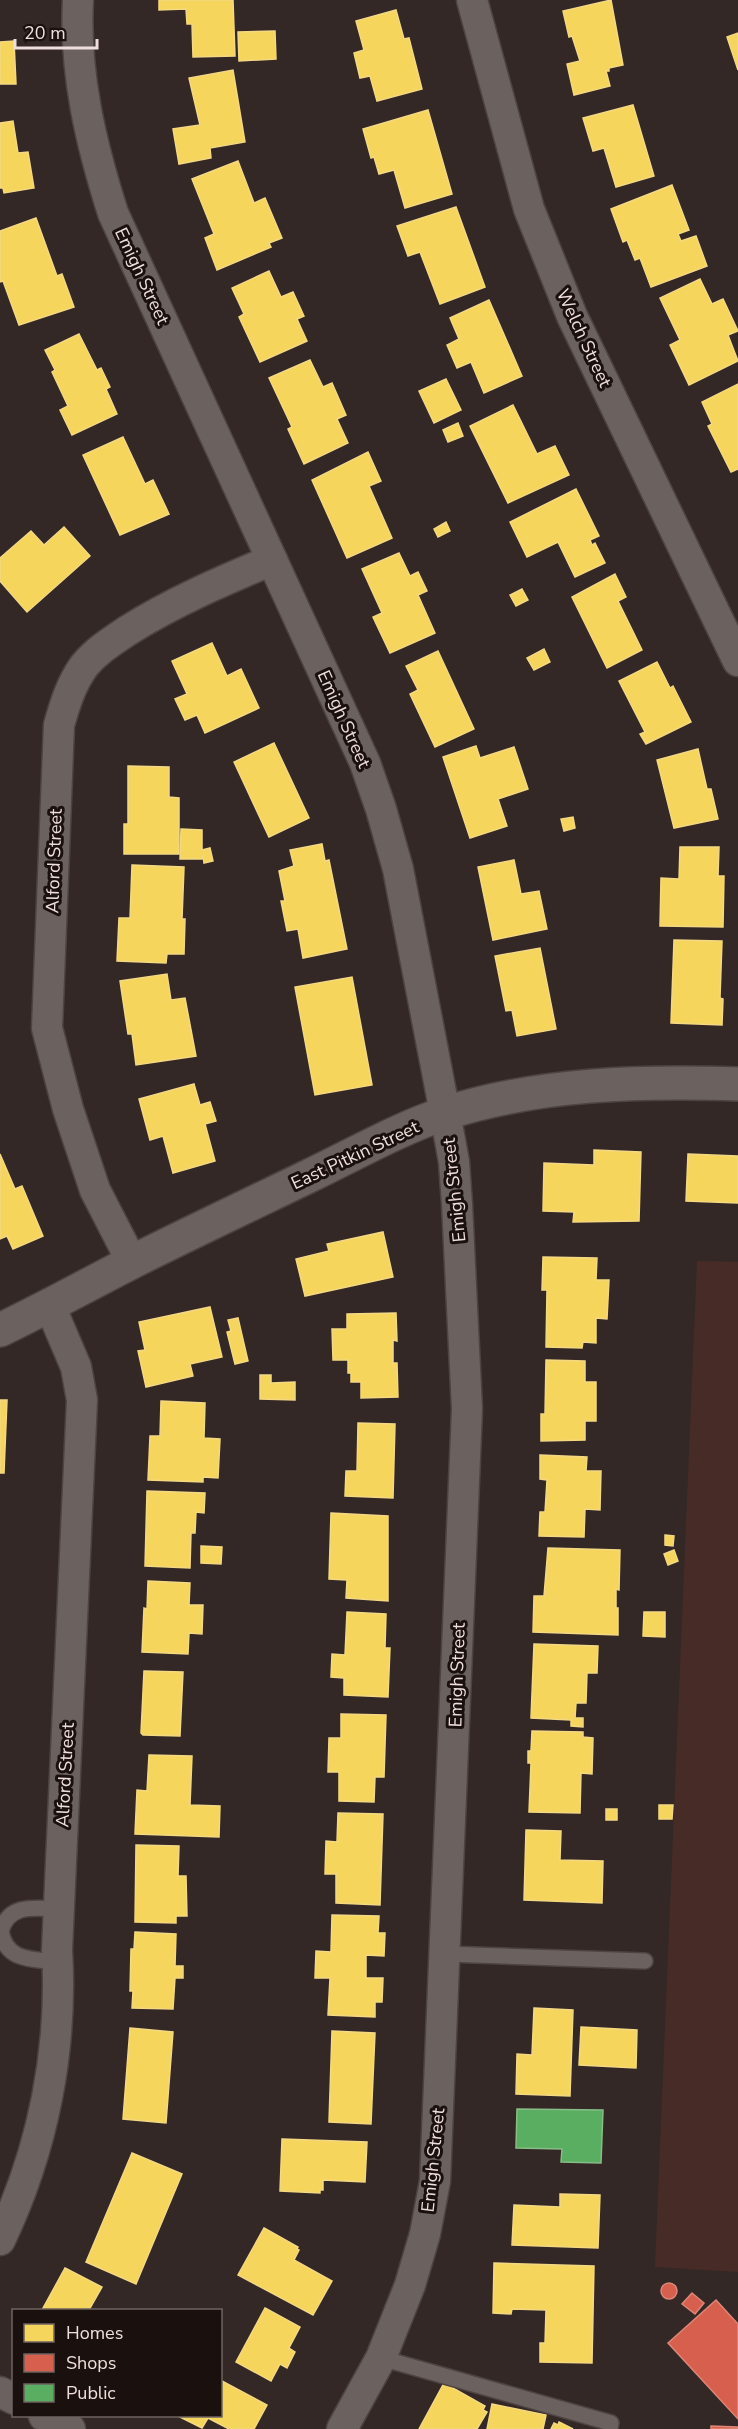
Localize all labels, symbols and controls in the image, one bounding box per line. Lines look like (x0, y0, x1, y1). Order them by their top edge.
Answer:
scale bar (15, 12, 98, 50)
text: 20 m (24, 21, 66, 45)
street label: Emigh Street (109, 224, 175, 329)
street label: Welch Street (551, 285, 618, 392)
street label: Emigh Street (312, 666, 377, 772)
street label: Alford Street (40, 808, 68, 914)
street label: East Pitkin Street (287, 1115, 423, 1195)
street label: Emigh Street (437, 1136, 471, 1243)
street label: Emigh Street (443, 1622, 471, 1728)
street label: Alford Street (50, 1721, 80, 1828)
street label: Emigh Street (416, 2106, 450, 2213)
legend (12, 2309, 222, 2417)
text: Homes (66, 2321, 123, 2345)
text: Shops (66, 2351, 116, 2375)
text: Public (66, 2381, 116, 2405)

